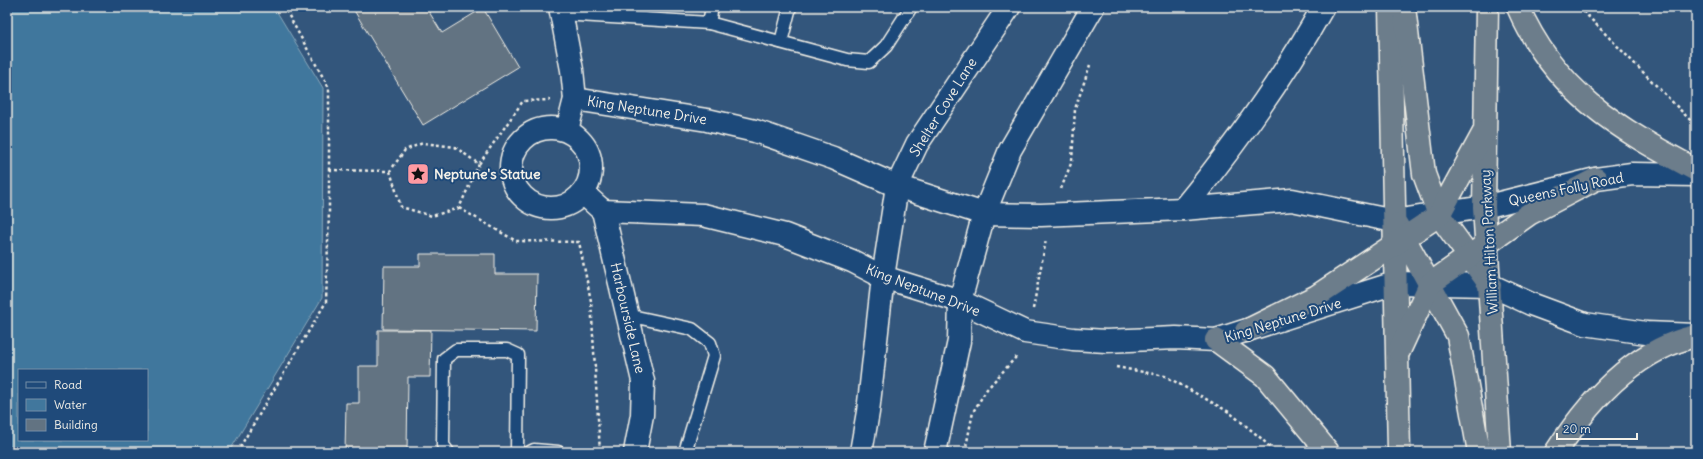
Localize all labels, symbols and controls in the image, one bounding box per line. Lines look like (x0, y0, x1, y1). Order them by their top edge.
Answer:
street label: Shelter Cove Lane (905, 54, 981, 160)
street label: King Neptune Drive (586, 92, 708, 128)
place icon: Neptune's Statue (405, 161, 431, 187)
place label: Neptune's Statue (434, 165, 541, 183)
street label: Queens Folly Road (1507, 168, 1625, 210)
street label: William Hilton Parkway (1476, 169, 1502, 315)
street label: King Neptune Drive (863, 260, 983, 320)
street label: Harbourside Lane (607, 261, 649, 375)
street label: King Neptune Drive (1223, 294, 1343, 346)
legend (18, 369, 148, 441)
text: Road (54, 377, 82, 392)
text: Water (54, 397, 87, 412)
scale bar (1557, 415, 1637, 441)
text: Building (54, 417, 98, 432)
text: 20 m (1563, 421, 1591, 436)

